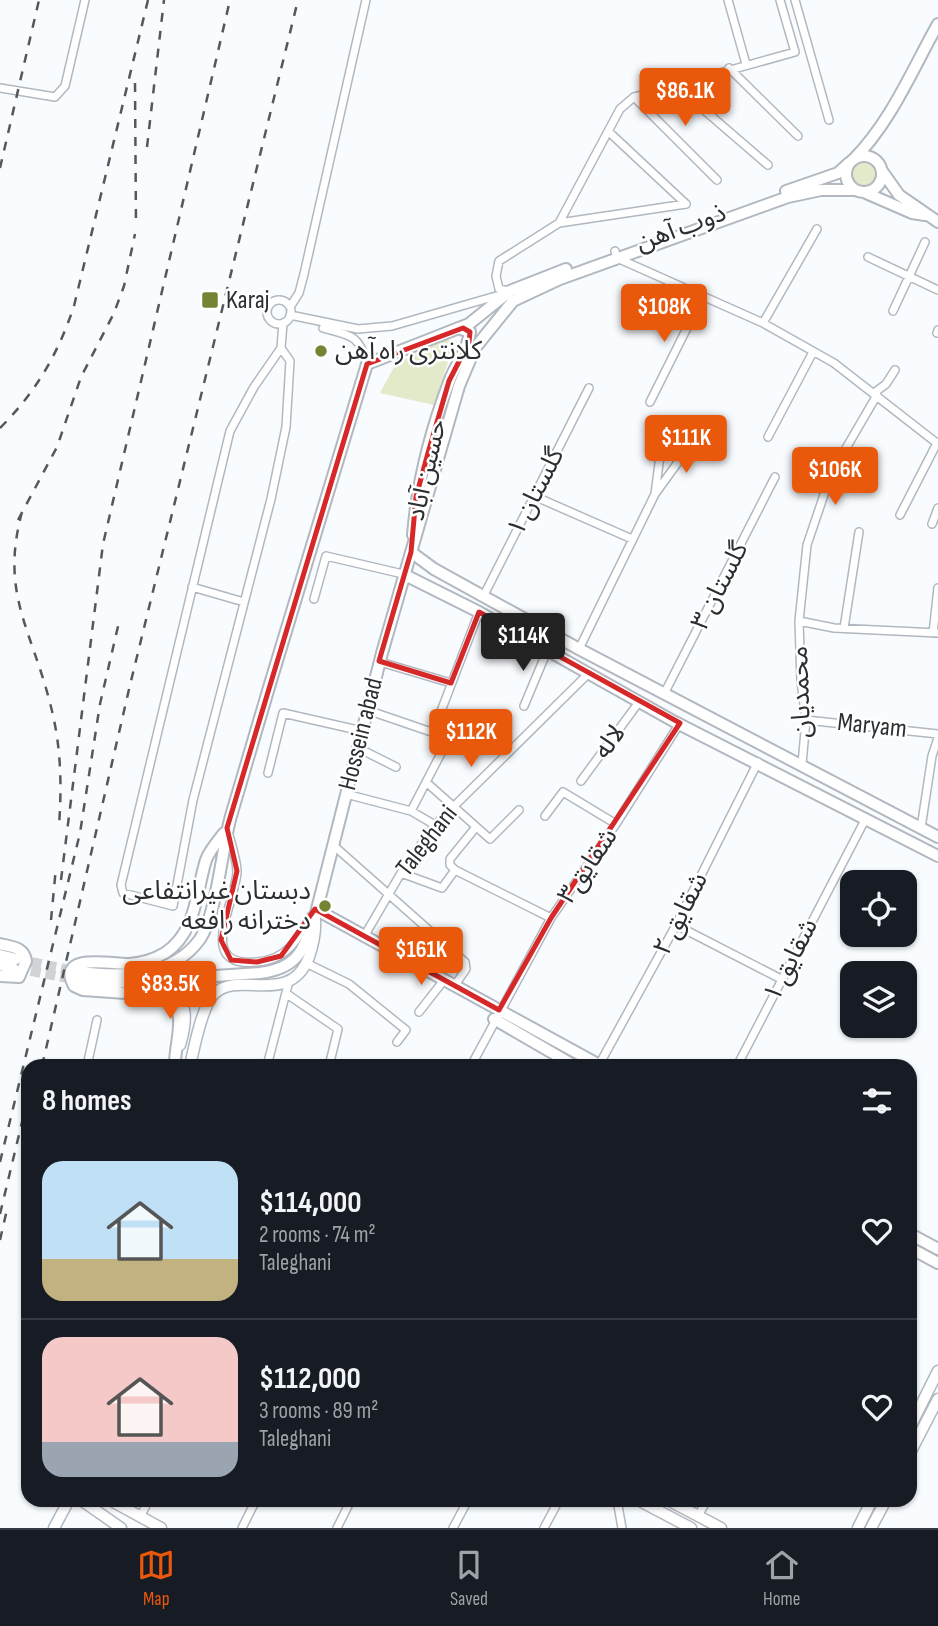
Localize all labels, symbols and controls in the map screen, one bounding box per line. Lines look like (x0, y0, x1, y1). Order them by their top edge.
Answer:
pin: $86.1K (628, 68, 742, 128)
text: $86.1K (655, 77, 715, 105)
street label: ذوب آهن (632, 197, 730, 259)
pin: $108K (615, 284, 713, 344)
place label: Karaj (226, 285, 269, 316)
marker: Karaj (200, 290, 220, 310)
text: $108K (637, 293, 691, 321)
place label: کلانتری راه آهن (335, 336, 482, 367)
marker: کلانتری راه آهن (313, 343, 329, 359)
street label: حسین آباد (400, 416, 454, 524)
pin: $111K (637, 416, 735, 475)
text: $111K (661, 424, 711, 452)
street label: گلستان ۱ (501, 443, 571, 541)
pin: $106K (786, 448, 884, 507)
text: $106K (808, 456, 862, 484)
street label: گلستان ۳ (685, 537, 755, 635)
pin: $114K (474, 614, 572, 673)
text: $114K (497, 622, 549, 650)
street label: محمدیان (784, 645, 818, 739)
street label: Hossein abad (332, 675, 390, 793)
street label: Maryam (836, 707, 908, 745)
pin: $112K (422, 710, 520, 769)
text: $112K (445, 718, 497, 746)
street label: لاله (587, 719, 633, 765)
street label: Taleghani (390, 799, 464, 883)
street label: شقایق۳ (552, 822, 624, 910)
street label: شقایق ۲ (647, 867, 715, 961)
map controls (840, 870, 917, 1038)
button: locate (840, 870, 917, 947)
place label: دبستان غیرانتفاعی دخترانه رافعه (122, 876, 311, 937)
marker: دبستان غیرانتفاعی دخترانه رافعه (317, 898, 333, 914)
street label: شقایق ۱ (757, 913, 825, 1007)
pin: $161K (372, 928, 470, 987)
text: $161K (395, 936, 447, 964)
button: layers (840, 961, 917, 1038)
pin: $83.5K (113, 962, 227, 1021)
text: $83.5K (140, 970, 200, 998)
icon: filters (858, 1082, 896, 1120)
text: 8 homes (42, 1083, 131, 1119)
text: $114,000 (259, 1185, 362, 1221)
icon: home (98, 1189, 182, 1273)
icon: heart (858, 1212, 896, 1250)
text: 2 rooms · 74 m² (259, 1221, 376, 1249)
text: Taleghani (259, 1249, 331, 1277)
text: $112,000 (259, 1361, 361, 1397)
icon: home (98, 1365, 182, 1449)
icon: heart (858, 1388, 896, 1426)
text: 3 rooms · 89 m² (259, 1397, 378, 1425)
text: Taleghani (259, 1425, 331, 1453)
tab: Map (137, 1546, 175, 1611)
tab: Saved (450, 1546, 488, 1611)
tab: Home (763, 1546, 801, 1611)

